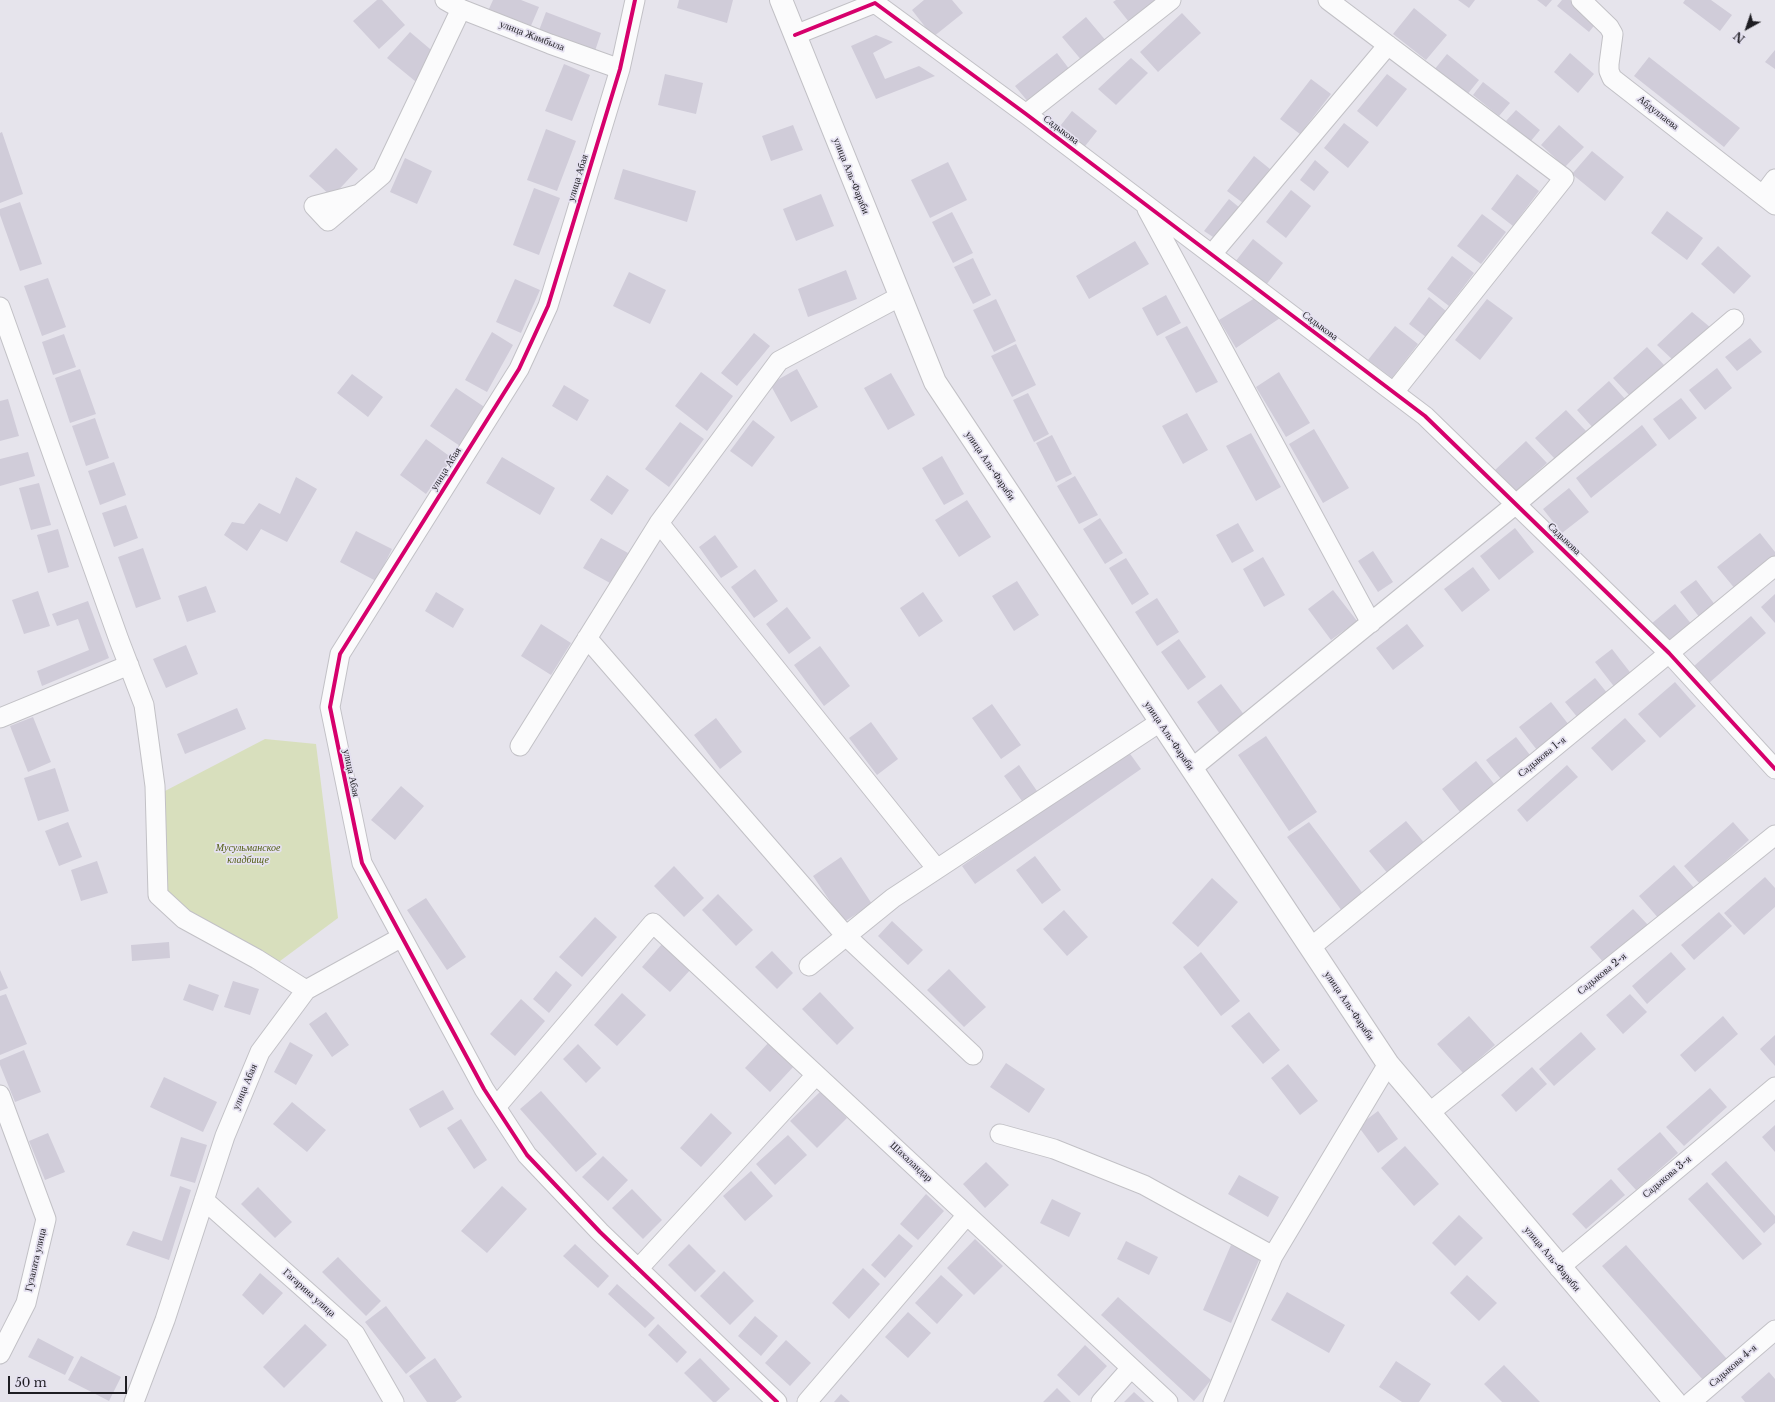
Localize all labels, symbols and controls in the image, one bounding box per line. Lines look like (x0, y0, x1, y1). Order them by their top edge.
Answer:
north arrow (1727, 8, 1767, 48)
street label: улица Жамбыла (498, 18, 566, 54)
text: N (1731, 29, 1748, 46)
street label: Абдуллаева (1635, 93, 1681, 133)
street label: Садыкова (1041, 113, 1081, 147)
street label: улица Аль-Фараби (830, 136, 872, 216)
street label: улица Абая (565, 153, 591, 203)
street label: Садыкова (1300, 309, 1340, 343)
street label: улица Аль-Фараби (962, 429, 1018, 503)
street label: улица Абая (428, 445, 464, 493)
street label: Садыкова (1545, 520, 1583, 558)
street label: улица Аль-Фараби (1141, 699, 1197, 773)
street label: Садыкова 1-я (1516, 734, 1568, 780)
street label: улица Абая (340, 748, 362, 798)
park label: Мусульманское кладбище (216, 842, 280, 866)
street label: Садыкова 2-я (1575, 951, 1629, 997)
street label: улица Аль-Фараби (1321, 969, 1377, 1043)
street label: улица Абая (230, 1062, 260, 1112)
street label: Шахаландар (887, 1139, 935, 1185)
street label: Садыкова 3-я (1640, 1153, 1694, 1201)
street label: улица Аль-Фараби (1521, 1224, 1583, 1294)
street label: Гузалата улица (23, 1227, 49, 1293)
street label: Гагарина улица (280, 1266, 338, 1320)
street label: Садыкова 4-я (1707, 1342, 1759, 1390)
scale bar (10, 1368, 129, 1394)
text: 50 m (15, 1375, 47, 1390)

